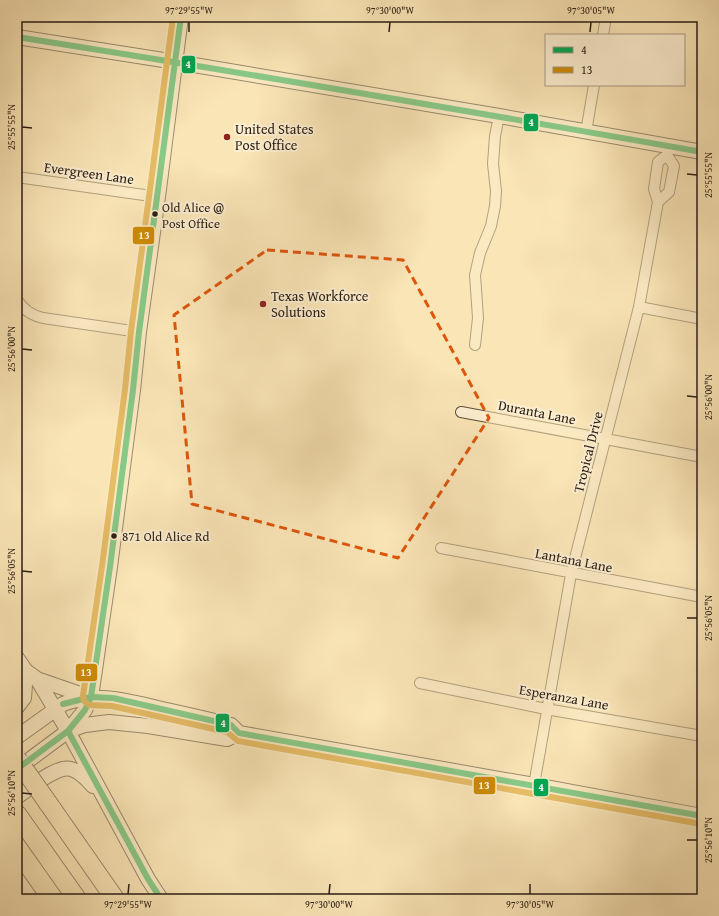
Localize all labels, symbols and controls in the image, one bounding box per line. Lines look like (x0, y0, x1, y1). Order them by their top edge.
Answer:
text: 97°29'55"W (165, 3, 213, 18)
text: 97°30'00"W (366, 3, 414, 18)
text: 97°30'05"W (567, 3, 615, 18)
legend (545, 34, 685, 86)
text: 4 (581, 41, 587, 58)
line badge: 4 (181, 55, 196, 74)
text: 4 (185, 56, 191, 72)
text: 13 (581, 61, 593, 78)
text: 25°55'55"N (4, 104, 19, 150)
line badge: 4 (523, 113, 539, 132)
text: 4 (528, 114, 534, 130)
place label: United States Post Office (235, 119, 314, 155)
marker: United States Post Office (222, 132, 232, 142)
text: 25°55'55"N (701, 152, 716, 198)
street label: Evergreen Lane (43, 157, 136, 189)
place label: Old Alice @ Post Office (162, 198, 224, 233)
marker: Old Alice @ Post Office (150, 209, 160, 219)
line badge: 13 (132, 226, 155, 245)
text: 13 (138, 227, 150, 243)
place label: Texas Workforce Solutions (271, 286, 369, 322)
marker: Texas Workforce Solutions (258, 299, 268, 309)
text: 25°56'00"N (4, 326, 19, 372)
text: 25°56'00"N (701, 374, 716, 420)
street label: Duranta Lane (496, 395, 578, 429)
street label: Tropical Drive (568, 409, 608, 495)
place label: 871 Old Alice Rd (122, 527, 209, 546)
marker: 871 Old Alice Rd (109, 531, 119, 541)
street label: Lantana Lane (534, 543, 615, 577)
text: 25°56'05"N (4, 548, 19, 594)
text: 25°56'05"N (701, 595, 716, 641)
line badge: 13 (75, 663, 98, 682)
text: 13 (80, 664, 92, 680)
street label: Esperanza Lane (518, 679, 611, 715)
line badge: 4 (215, 713, 230, 733)
text: 4 (220, 715, 226, 731)
text: 25°56'10"N (4, 770, 19, 816)
line badge: 13 (473, 776, 496, 795)
text: 13 (478, 777, 490, 793)
line badge: 4 (533, 778, 549, 797)
text: 4 (538, 779, 544, 795)
text: 25°56'10"N (701, 817, 716, 863)
text: 97°29'55"W (104, 897, 152, 912)
text: 97°30'00"W (305, 897, 353, 912)
text: 97°30'05"W (506, 897, 554, 912)

